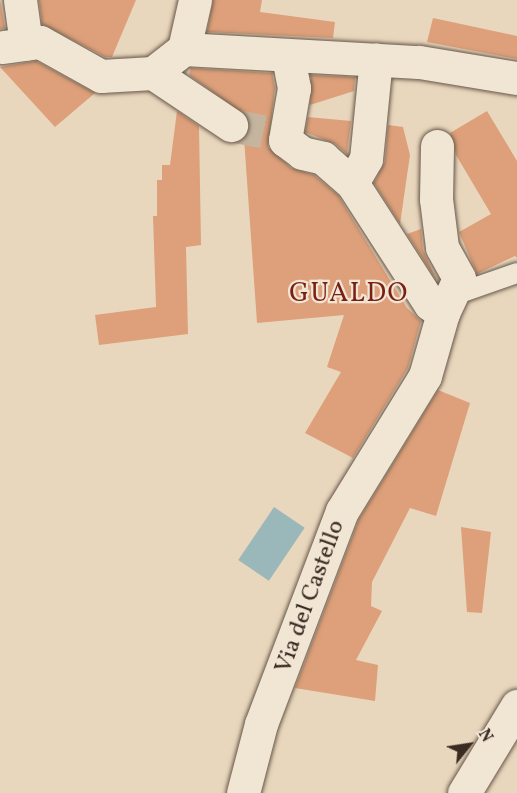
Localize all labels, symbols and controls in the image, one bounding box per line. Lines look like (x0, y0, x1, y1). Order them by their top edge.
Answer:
district label: GUALDO (289, 279, 409, 311)
street label: Via del Castello (270, 517, 352, 677)
north arrow (439, 715, 499, 775)
text: N (472, 725, 497, 747)

